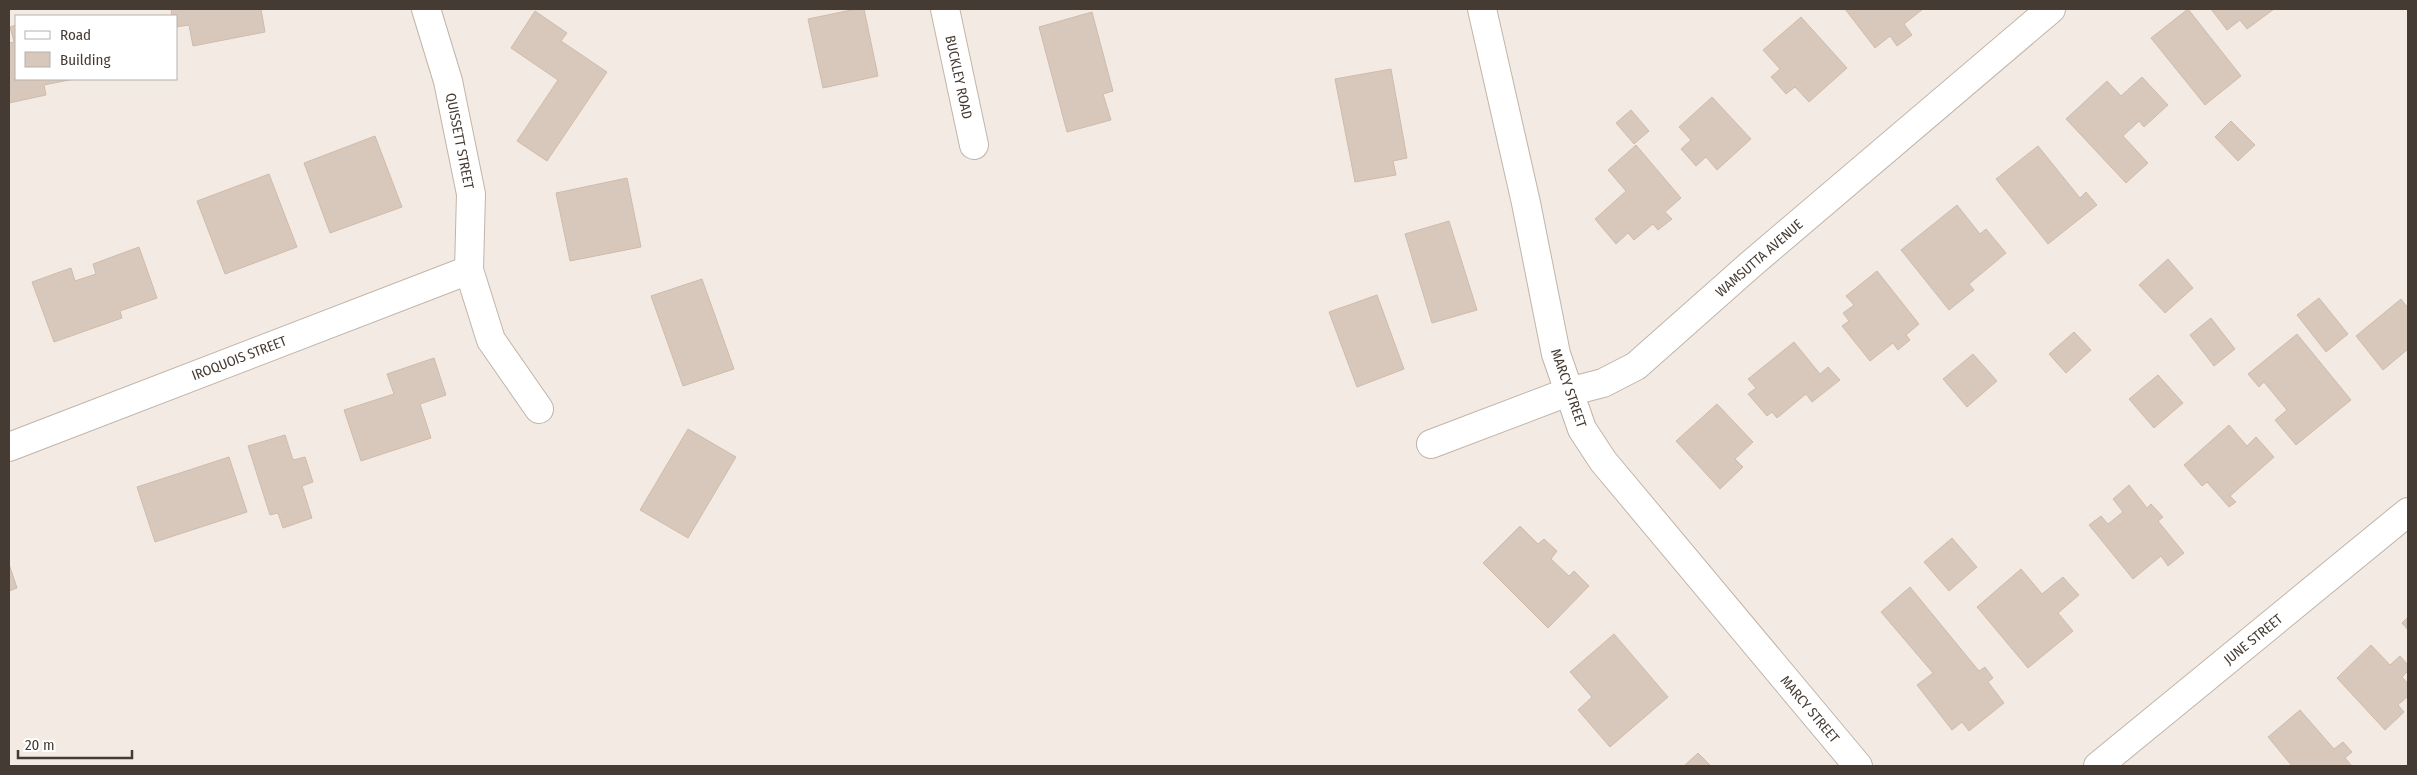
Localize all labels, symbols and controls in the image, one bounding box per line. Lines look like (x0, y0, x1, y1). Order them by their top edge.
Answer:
legend (15, 15, 178, 80)
text: Road (60, 26, 91, 44)
street label: BUCKLEY ROAD (941, 34, 976, 120)
text: Building (60, 51, 111, 69)
street label: QUISSETT STREET (442, 92, 477, 191)
street label: WAMSUTTA AVENUE (1712, 216, 1807, 301)
street label: IROQUOIS STREET (189, 332, 289, 384)
street label: MARCY STREET (1547, 346, 1590, 430)
street label: JUNE STREET (2220, 610, 2287, 668)
street label: MARCY STREET (1777, 672, 1843, 747)
scale bar (18, 728, 131, 760)
text: 20 m (25, 736, 55, 754)

